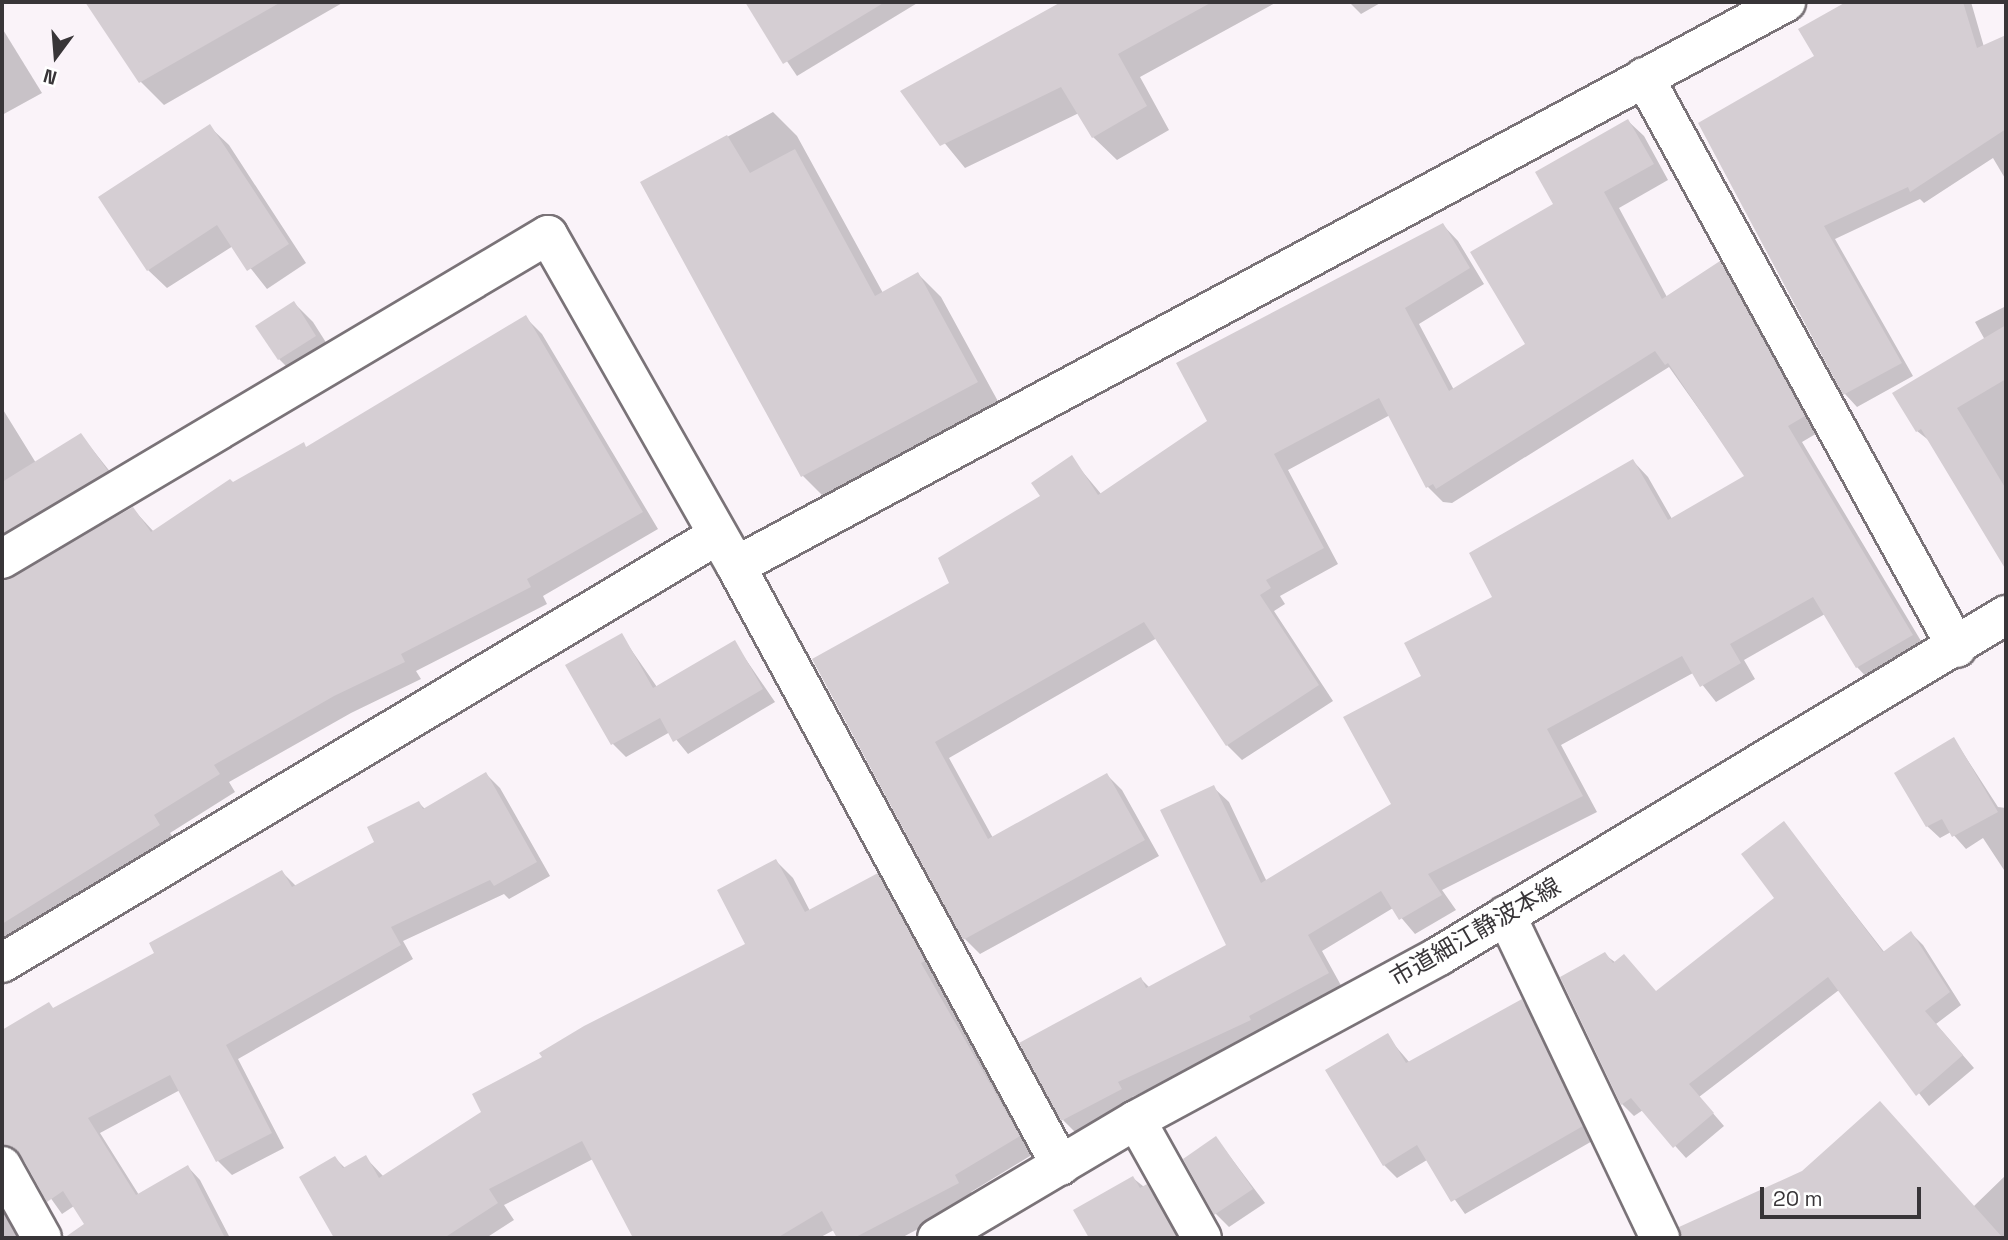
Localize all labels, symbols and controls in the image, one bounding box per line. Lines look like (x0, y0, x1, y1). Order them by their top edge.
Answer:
north arrow (21, 21, 91, 91)
text: N (41, 63, 60, 90)
street label: 市道細江静波本線 (1385, 872, 1565, 992)
scale bar (1763, 1174, 1924, 1218)
text: 20 m (1773, 1185, 1823, 1212)

